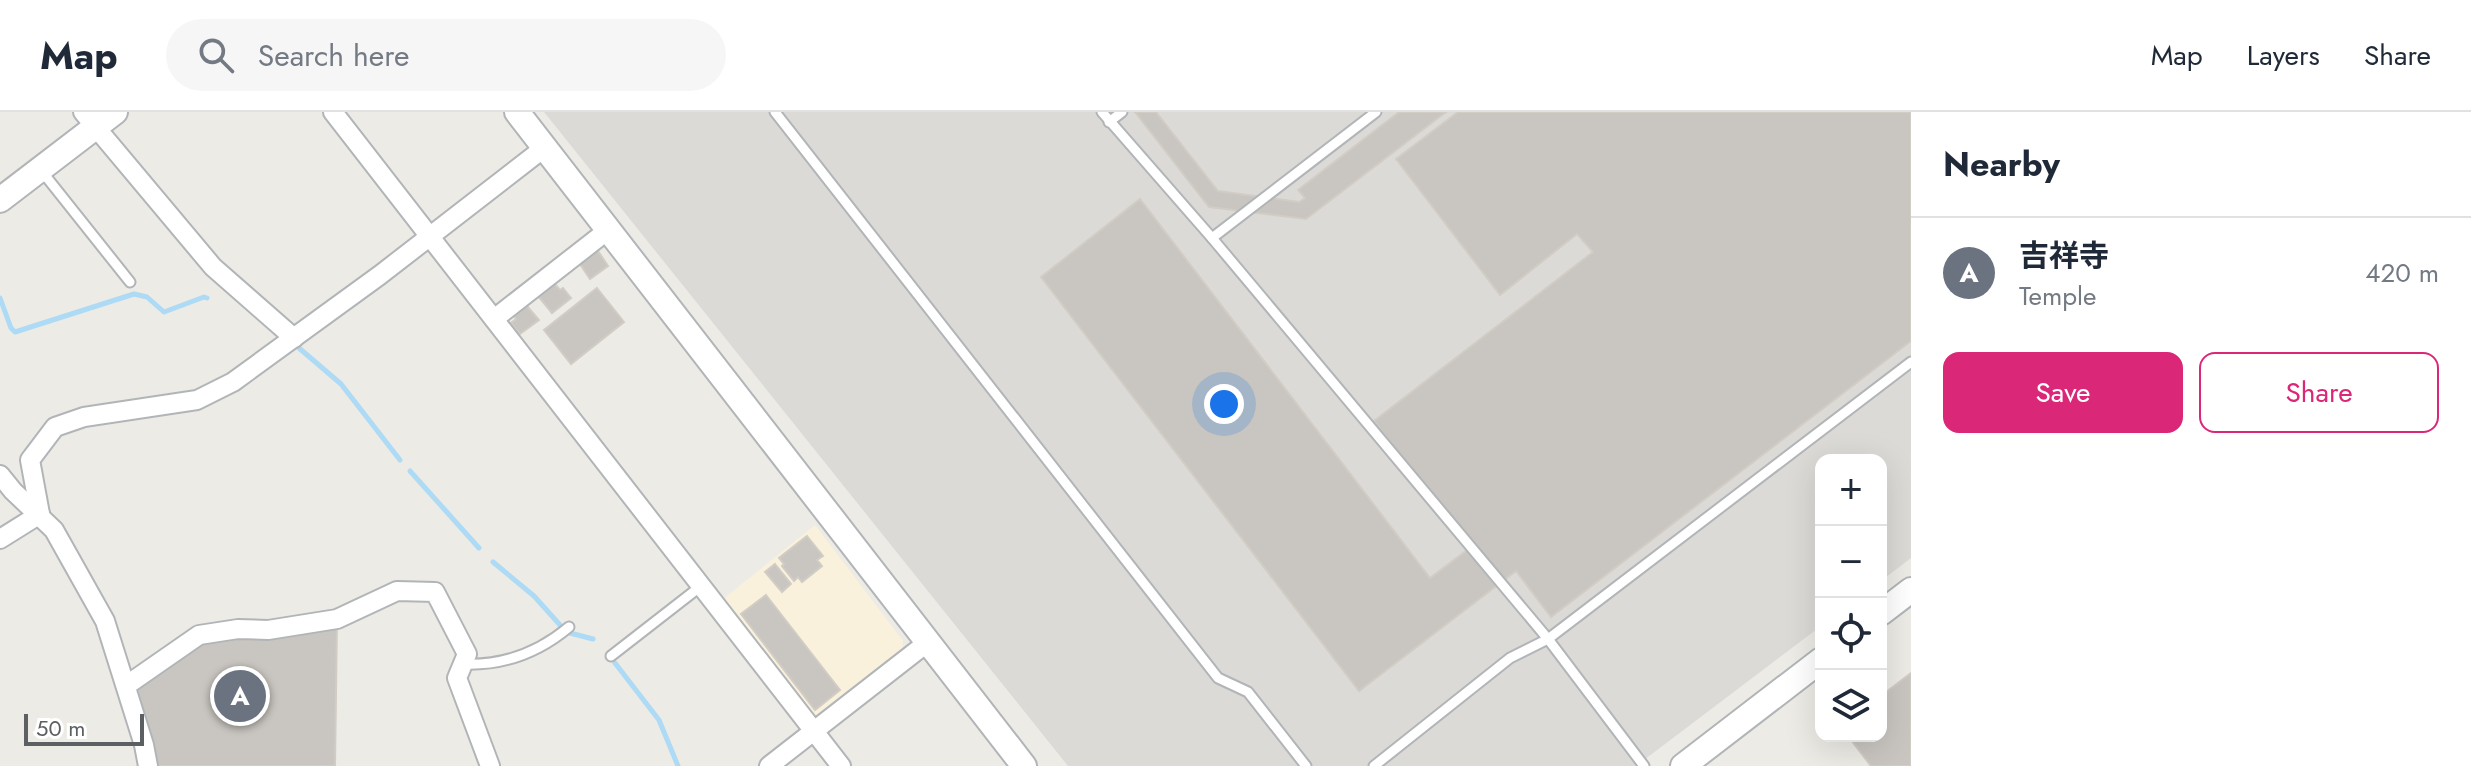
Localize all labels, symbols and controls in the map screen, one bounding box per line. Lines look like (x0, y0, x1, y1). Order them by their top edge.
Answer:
search box (166, 19, 726, 91)
text: Map (40, 28, 118, 83)
icon: search (194, 33, 238, 77)
text: Search here (258, 34, 410, 77)
text: Map (2151, 35, 2203, 76)
text: Layers (2247, 35, 2320, 76)
text: Share (2364, 35, 2431, 76)
text: Nearby (1943, 140, 2060, 189)
text: 吉祥寺 (2019, 234, 2109, 277)
text: A (1959, 254, 1979, 292)
text: 420 m (2365, 254, 2439, 292)
text: Temple (2019, 277, 2096, 315)
button: Save (1943, 352, 2183, 433)
button: Share (2199, 352, 2439, 433)
your location (1204, 384, 1244, 424)
map controls (1815, 454, 1887, 742)
button: + (1815, 454, 1887, 526)
button: − (1815, 526, 1887, 598)
button: locate (1815, 598, 1887, 670)
pin: A (214, 666, 266, 726)
button: layers (1815, 670, 1887, 742)
scale bar (24, 710, 144, 746)
text: 50 m (36, 712, 85, 744)

